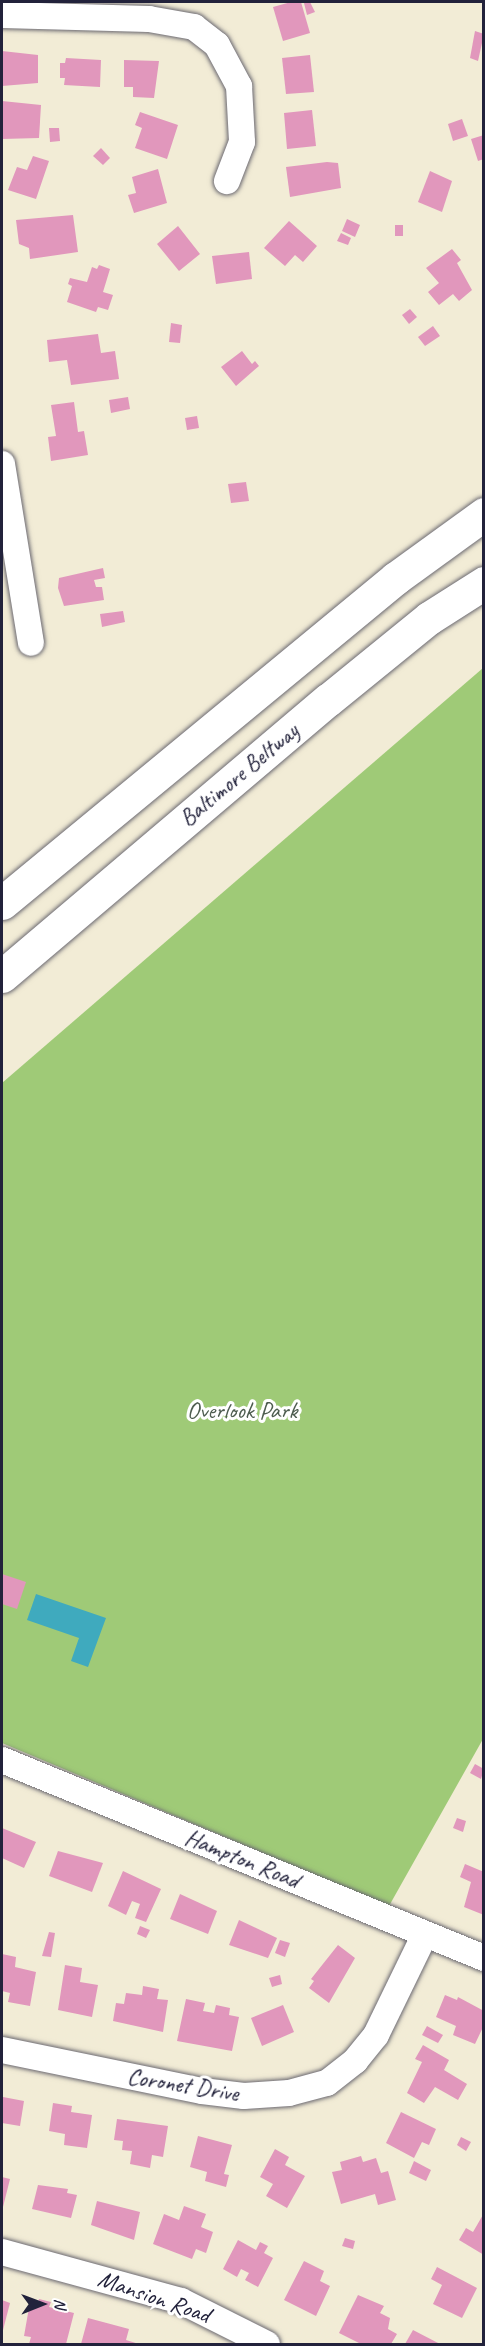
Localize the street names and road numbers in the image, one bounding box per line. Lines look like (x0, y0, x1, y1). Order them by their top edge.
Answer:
street label: Baltimore Beltway (174, 717, 304, 833)
street label: Hampton Road (181, 1823, 303, 1895)
street label: Coronet Drive (125, 2062, 241, 2108)
street label: Mansion Road (94, 2264, 214, 2330)

